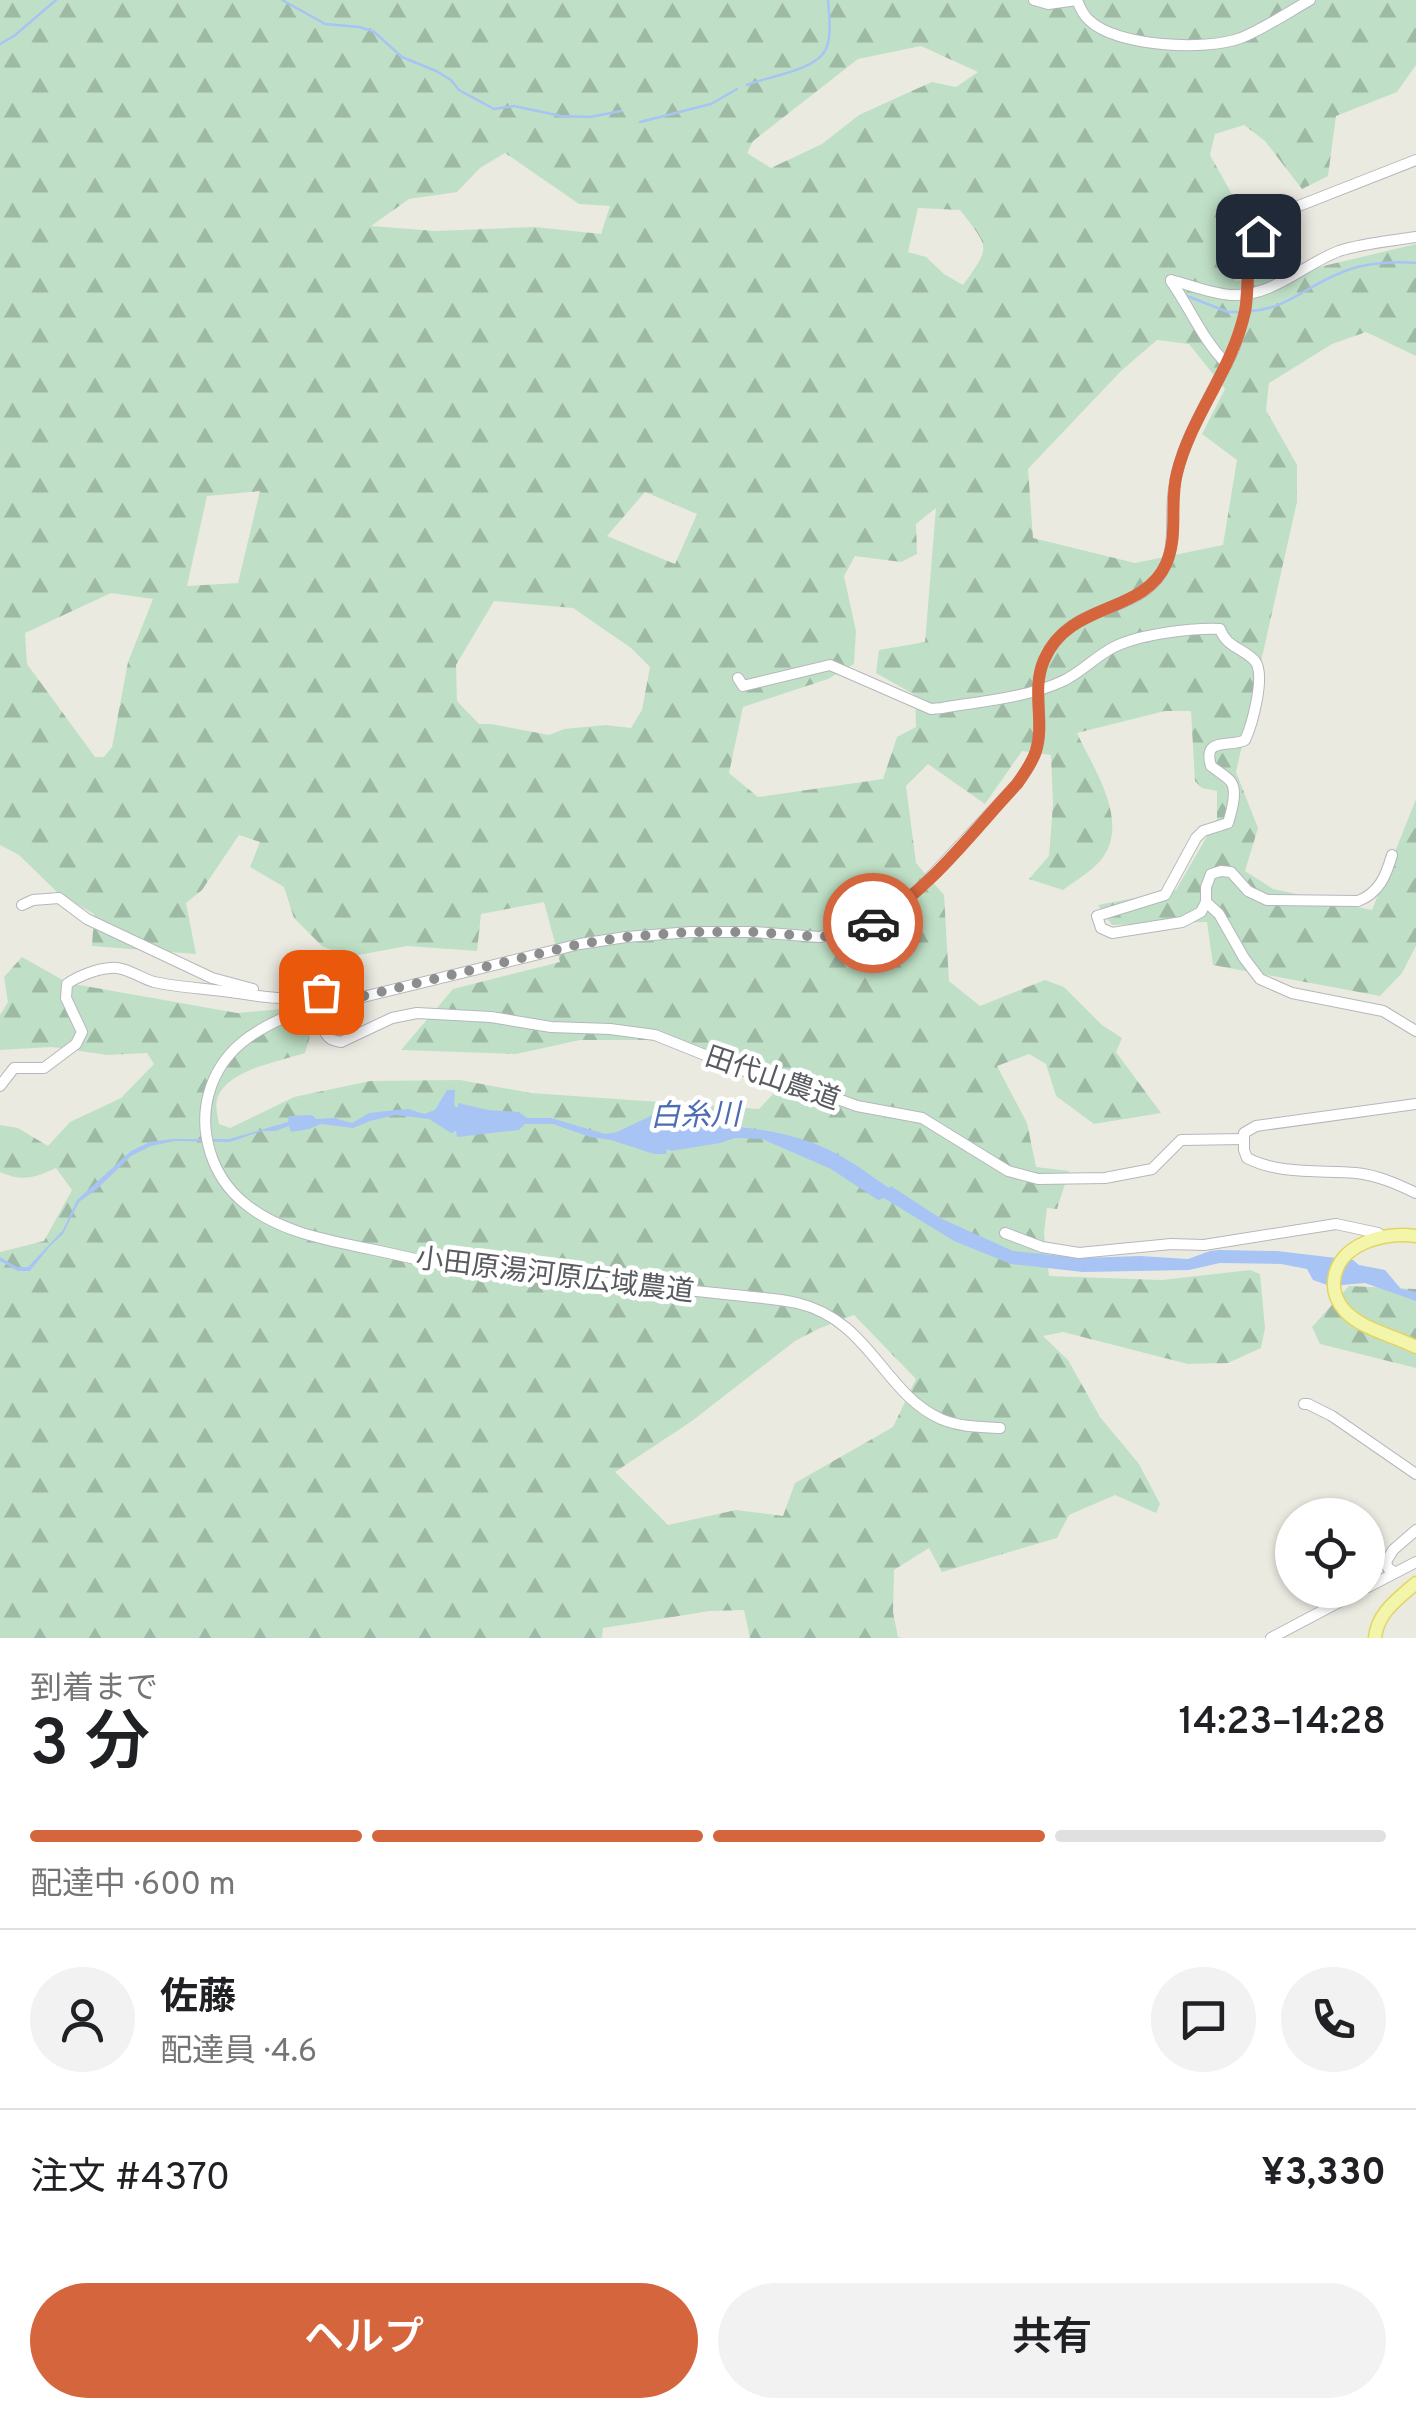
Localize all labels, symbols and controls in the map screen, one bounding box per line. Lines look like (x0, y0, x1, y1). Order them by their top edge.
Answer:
pin (1216, 194, 1301, 279)
icon: home (1231, 209, 1286, 264)
courier (823, 873, 923, 973)
icon: car (846, 896, 901, 951)
pin (279, 950, 364, 1035)
icon: bag (294, 965, 349, 1020)
street label: 田代山農道 (700, 1040, 844, 1120)
water label: 白糸川 (650, 1098, 743, 1137)
street label: 小田原湯河原広域農道 (413, 1242, 696, 1312)
map controls (1275, 1498, 1385, 1608)
button: locate (1275, 1498, 1385, 1608)
text: 到着まで (30, 1670, 158, 1710)
text: 14:23–14:28 (1179, 1699, 1386, 1748)
text: 3 分 (30, 1706, 150, 1788)
text: 配達中 · 600 m (30, 1866, 236, 1906)
button: person (30, 1967, 135, 2072)
button: chat (1151, 1967, 1256, 2072)
button: phone (1281, 1967, 1386, 2072)
text: 佐藤 (160, 1975, 236, 2024)
text: 配達員 · 4.6 (160, 2033, 317, 2073)
text: ¥3,330 (1262, 2150, 1386, 2199)
text: 注文 #4370 (30, 2155, 230, 2204)
button: ヘルプ (30, 2283, 698, 2398)
button: 共有 (718, 2283, 1386, 2398)

